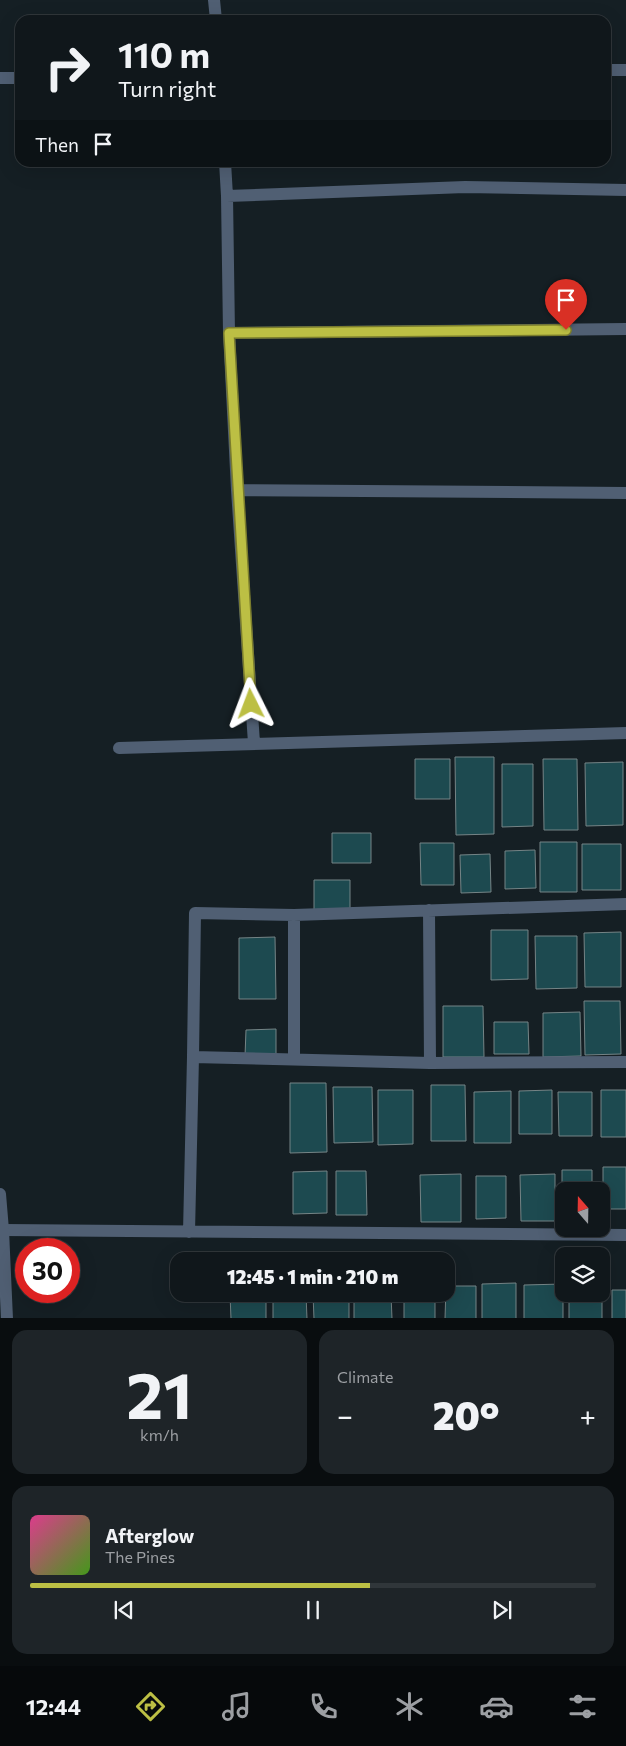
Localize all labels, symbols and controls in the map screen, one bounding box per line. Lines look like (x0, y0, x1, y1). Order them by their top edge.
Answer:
text: 110 m (118, 32, 210, 75)
icon: right (35, 35, 100, 100)
text: Turn right (118, 75, 216, 102)
icon: arrive (89, 130, 117, 158)
text: Then (35, 133, 79, 156)
pin (545, 279, 587, 330)
icon: arrive (552, 286, 580, 314)
position arrow (224, 677, 276, 729)
north arrow (555, 1182, 610, 1238)
map controls (555, 1182, 610, 1302)
speed limit sign: 30 (15, 1238, 80, 1303)
button: layers (555, 1247, 610, 1302)
text: 12:45 · 1 min · 210 m (227, 1265, 398, 1288)
text: 21 (126, 1353, 193, 1432)
text: Climate (337, 1367, 393, 1386)
text: 20° (433, 1391, 500, 1438)
text: − (337, 1398, 353, 1432)
text: + (580, 1398, 596, 1432)
text: km/h (140, 1425, 179, 1444)
text: Afterglow (105, 1524, 194, 1547)
text: The Pines (105, 1547, 175, 1566)
icon: previous (110, 1596, 138, 1624)
icon: pause (299, 1596, 327, 1624)
icon: next (488, 1596, 516, 1624)
icon: directions (133, 1689, 168, 1724)
icon: music (219, 1689, 254, 1724)
icon: phone (306, 1689, 341, 1724)
icon: climate (392, 1689, 427, 1724)
icon: car (479, 1689, 514, 1724)
icon: filters (565, 1689, 600, 1724)
text: 12:44 (26, 1693, 81, 1720)

